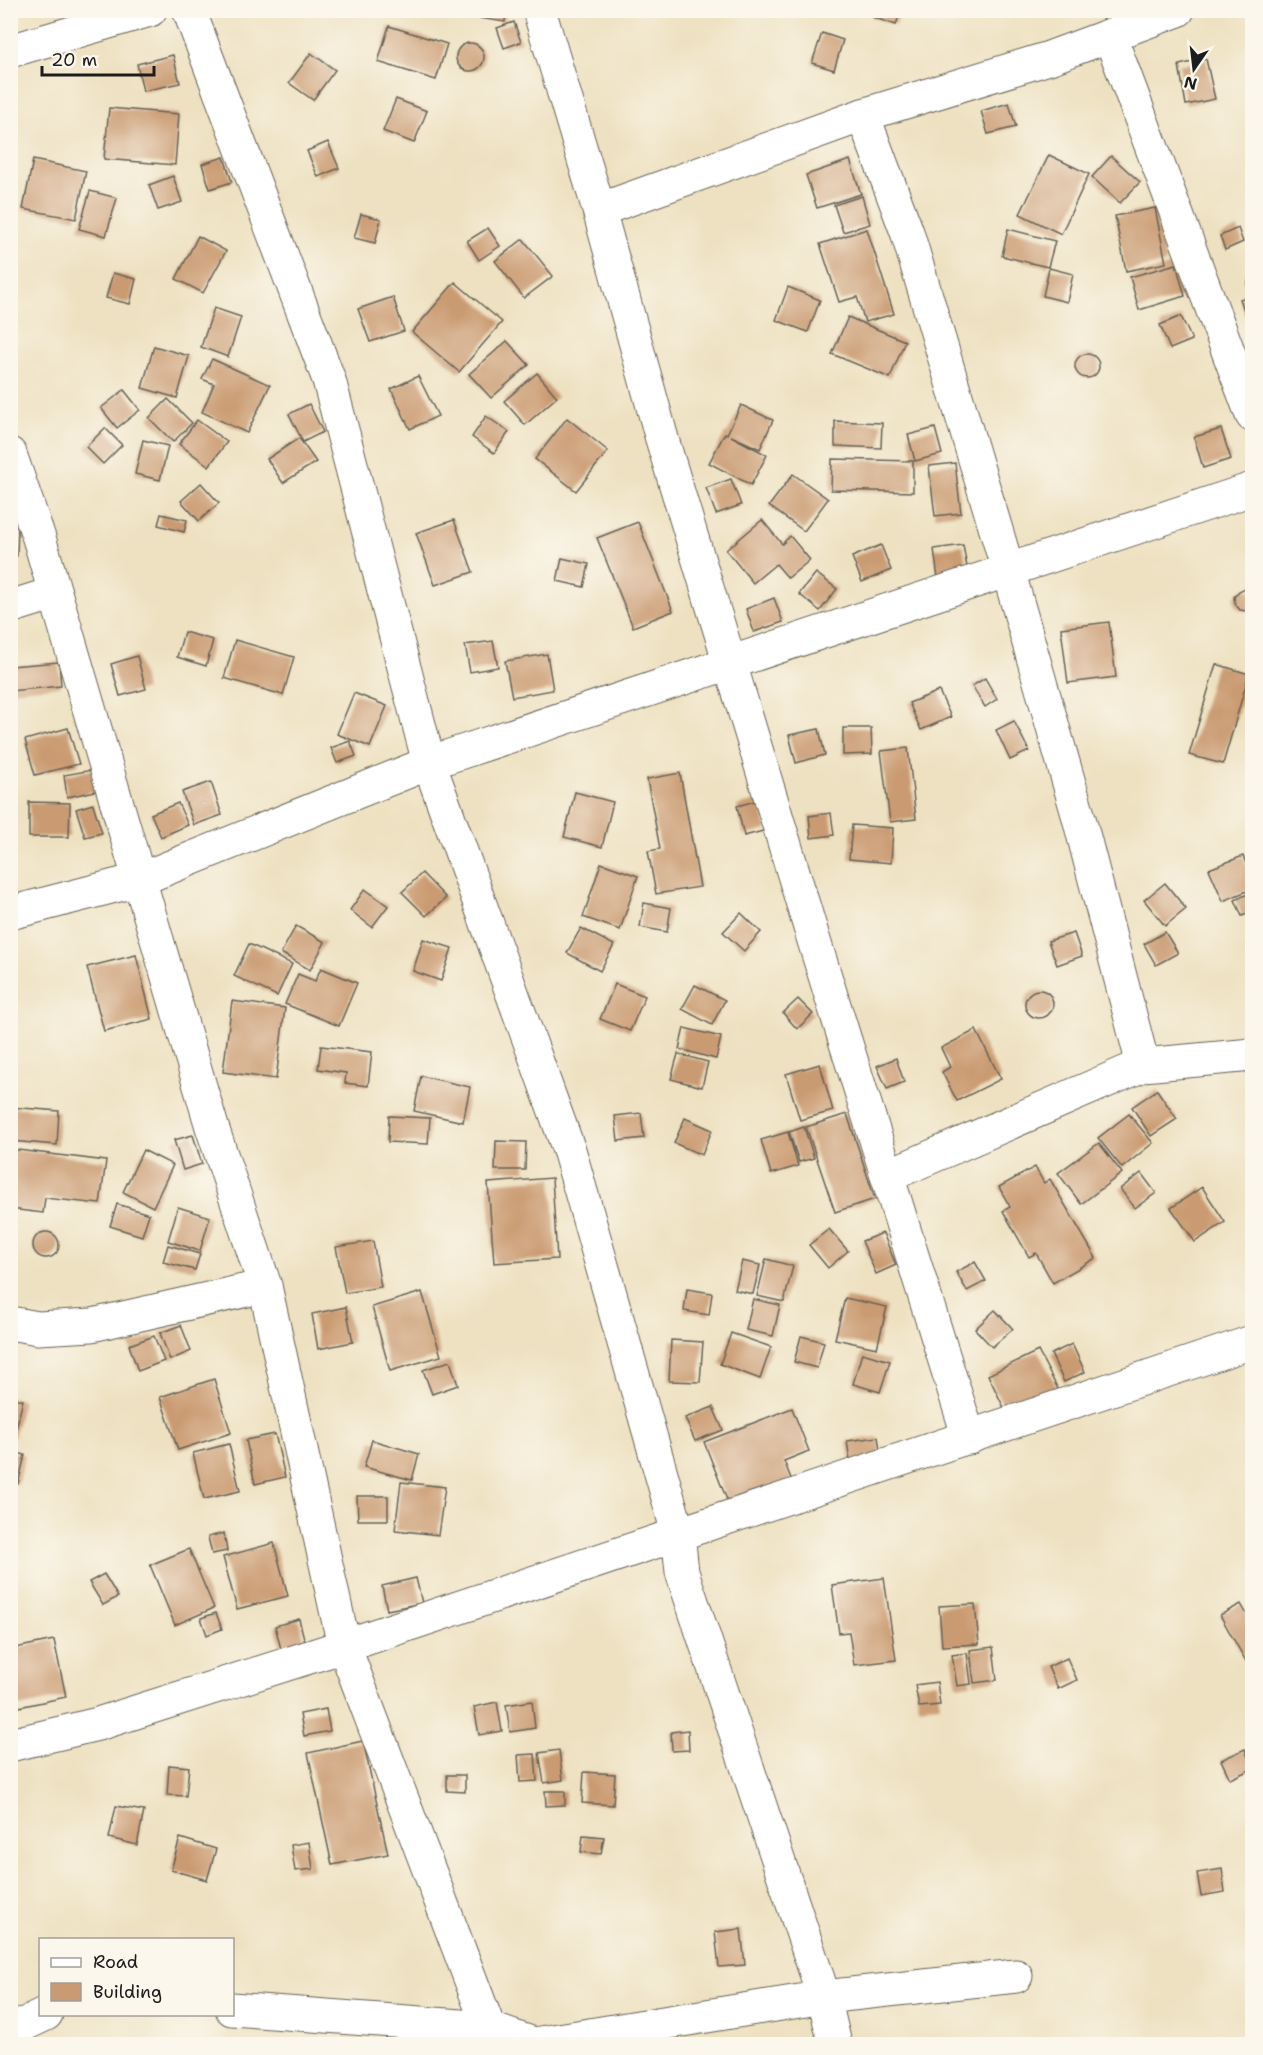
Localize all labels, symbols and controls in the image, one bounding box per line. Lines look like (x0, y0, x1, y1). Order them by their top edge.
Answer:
scale bar (42, 39, 154, 77)
north arrow (1164, 39, 1224, 99)
text: 20 m (51, 48, 97, 72)
text: N (1182, 71, 1199, 95)
legend (39, 1938, 234, 2016)
text: Road (93, 1950, 138, 1974)
text: Building (93, 1980, 162, 2004)

